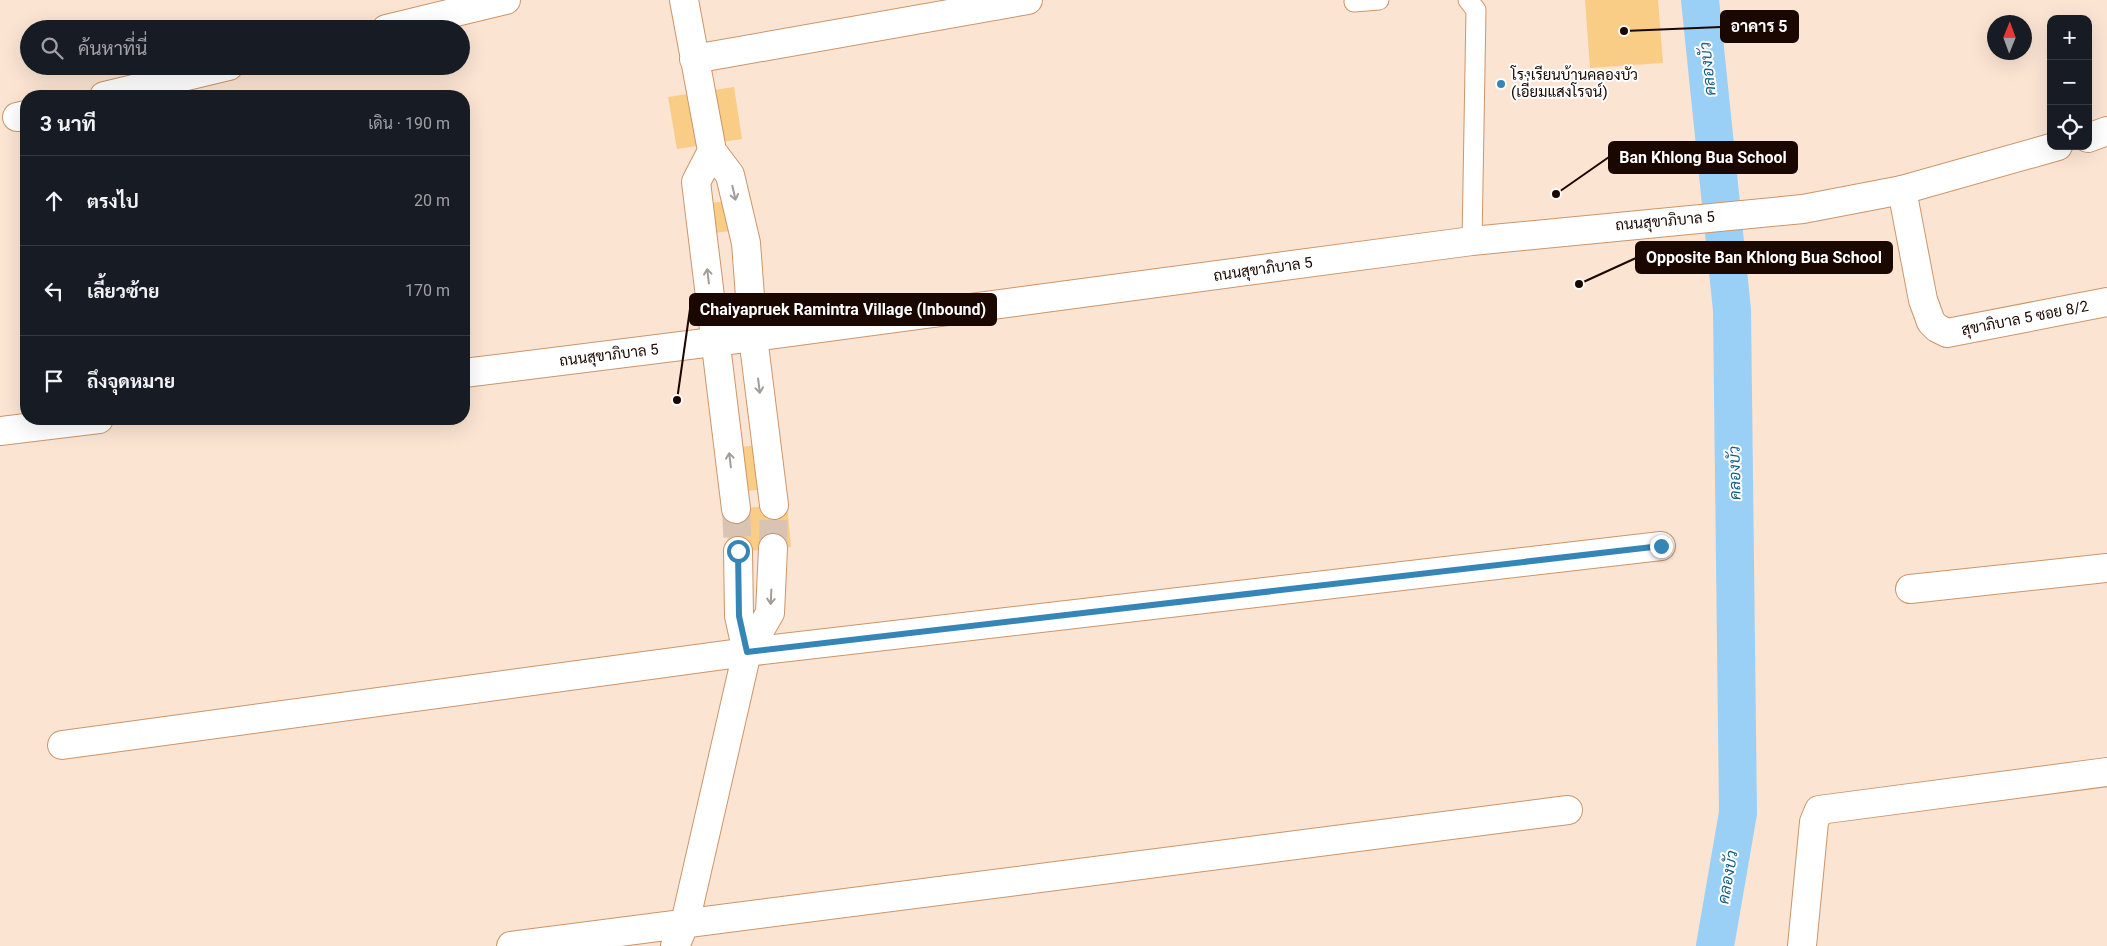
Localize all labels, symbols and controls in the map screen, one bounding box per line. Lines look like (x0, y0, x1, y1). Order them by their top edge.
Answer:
callout: อาคาร 5 (1721, 11, 1798, 42)
north arrow (1987, 15, 2032, 60)
map controls (2047, 15, 2092, 150)
button: + (2047, 15, 2092, 60)
text: อาคาร 5 (1730, 17, 1788, 36)
search box (20, 20, 470, 75)
icon: search (38, 34, 66, 62)
text: ค้นหาที่นี่ (78, 37, 147, 60)
water label: คลองบัว (1694, 41, 1720, 97)
button: − (2047, 60, 2092, 105)
place label: โรงเรียนบ้านคลองบัว (เอี่ยมแสงโรจน์) (1510, 65, 1638, 101)
marker: โรงเรียนบ้านคลองบัว (เอี่ยมแสงโรจน์) (1495, 78, 1507, 90)
button: locate (2047, 105, 2092, 150)
text: 3 นาที (40, 112, 96, 136)
text: เดิน · 190 m (368, 114, 450, 133)
callout: Ban Khlong Bua School (1609, 142, 1797, 173)
text: Ban Khlong Bua School (1619, 148, 1787, 167)
one-way arrow (730, 185, 740, 201)
icon: ahead (40, 187, 68, 215)
text: ตรงไป (87, 190, 139, 213)
text: 20 m (414, 191, 450, 210)
street label: ถนนสุขาภิบาล 5 (1615, 208, 1716, 236)
callout: Opposite Ban Khlong Bua School (1636, 242, 1892, 273)
text: Opposite Ban Khlong Bua School (1646, 248, 1882, 267)
street label: ถนนสุขาภิบาล 5 (1212, 253, 1314, 287)
one-way arrow (703, 268, 713, 284)
icon: left (40, 277, 68, 305)
text: เลี้ยวซ้าย (87, 280, 159, 303)
text: 170 m (405, 281, 450, 300)
callout: Chaiyapruek Ramintra Village (Inbound) (690, 294, 996, 325)
street label: สุขาภิบาล 5 ซอย 8/2 (1960, 297, 2090, 341)
text: Chaiyapruek Ramintra Village (Inbound) (700, 300, 986, 319)
street label: ถนนสุขาภิบาล 5 (558, 340, 660, 372)
icon: arrive (40, 367, 68, 395)
text: ถึงจุดหมาย (87, 370, 175, 393)
one-way arrow (754, 377, 764, 393)
water label: คลองบัว (1724, 446, 1744, 500)
one-way arrow (725, 453, 735, 469)
route end (1650, 535, 1673, 558)
route start (727, 540, 750, 563)
one-way arrow (766, 589, 775, 605)
water label: คลองบัว (1712, 849, 1742, 905)

